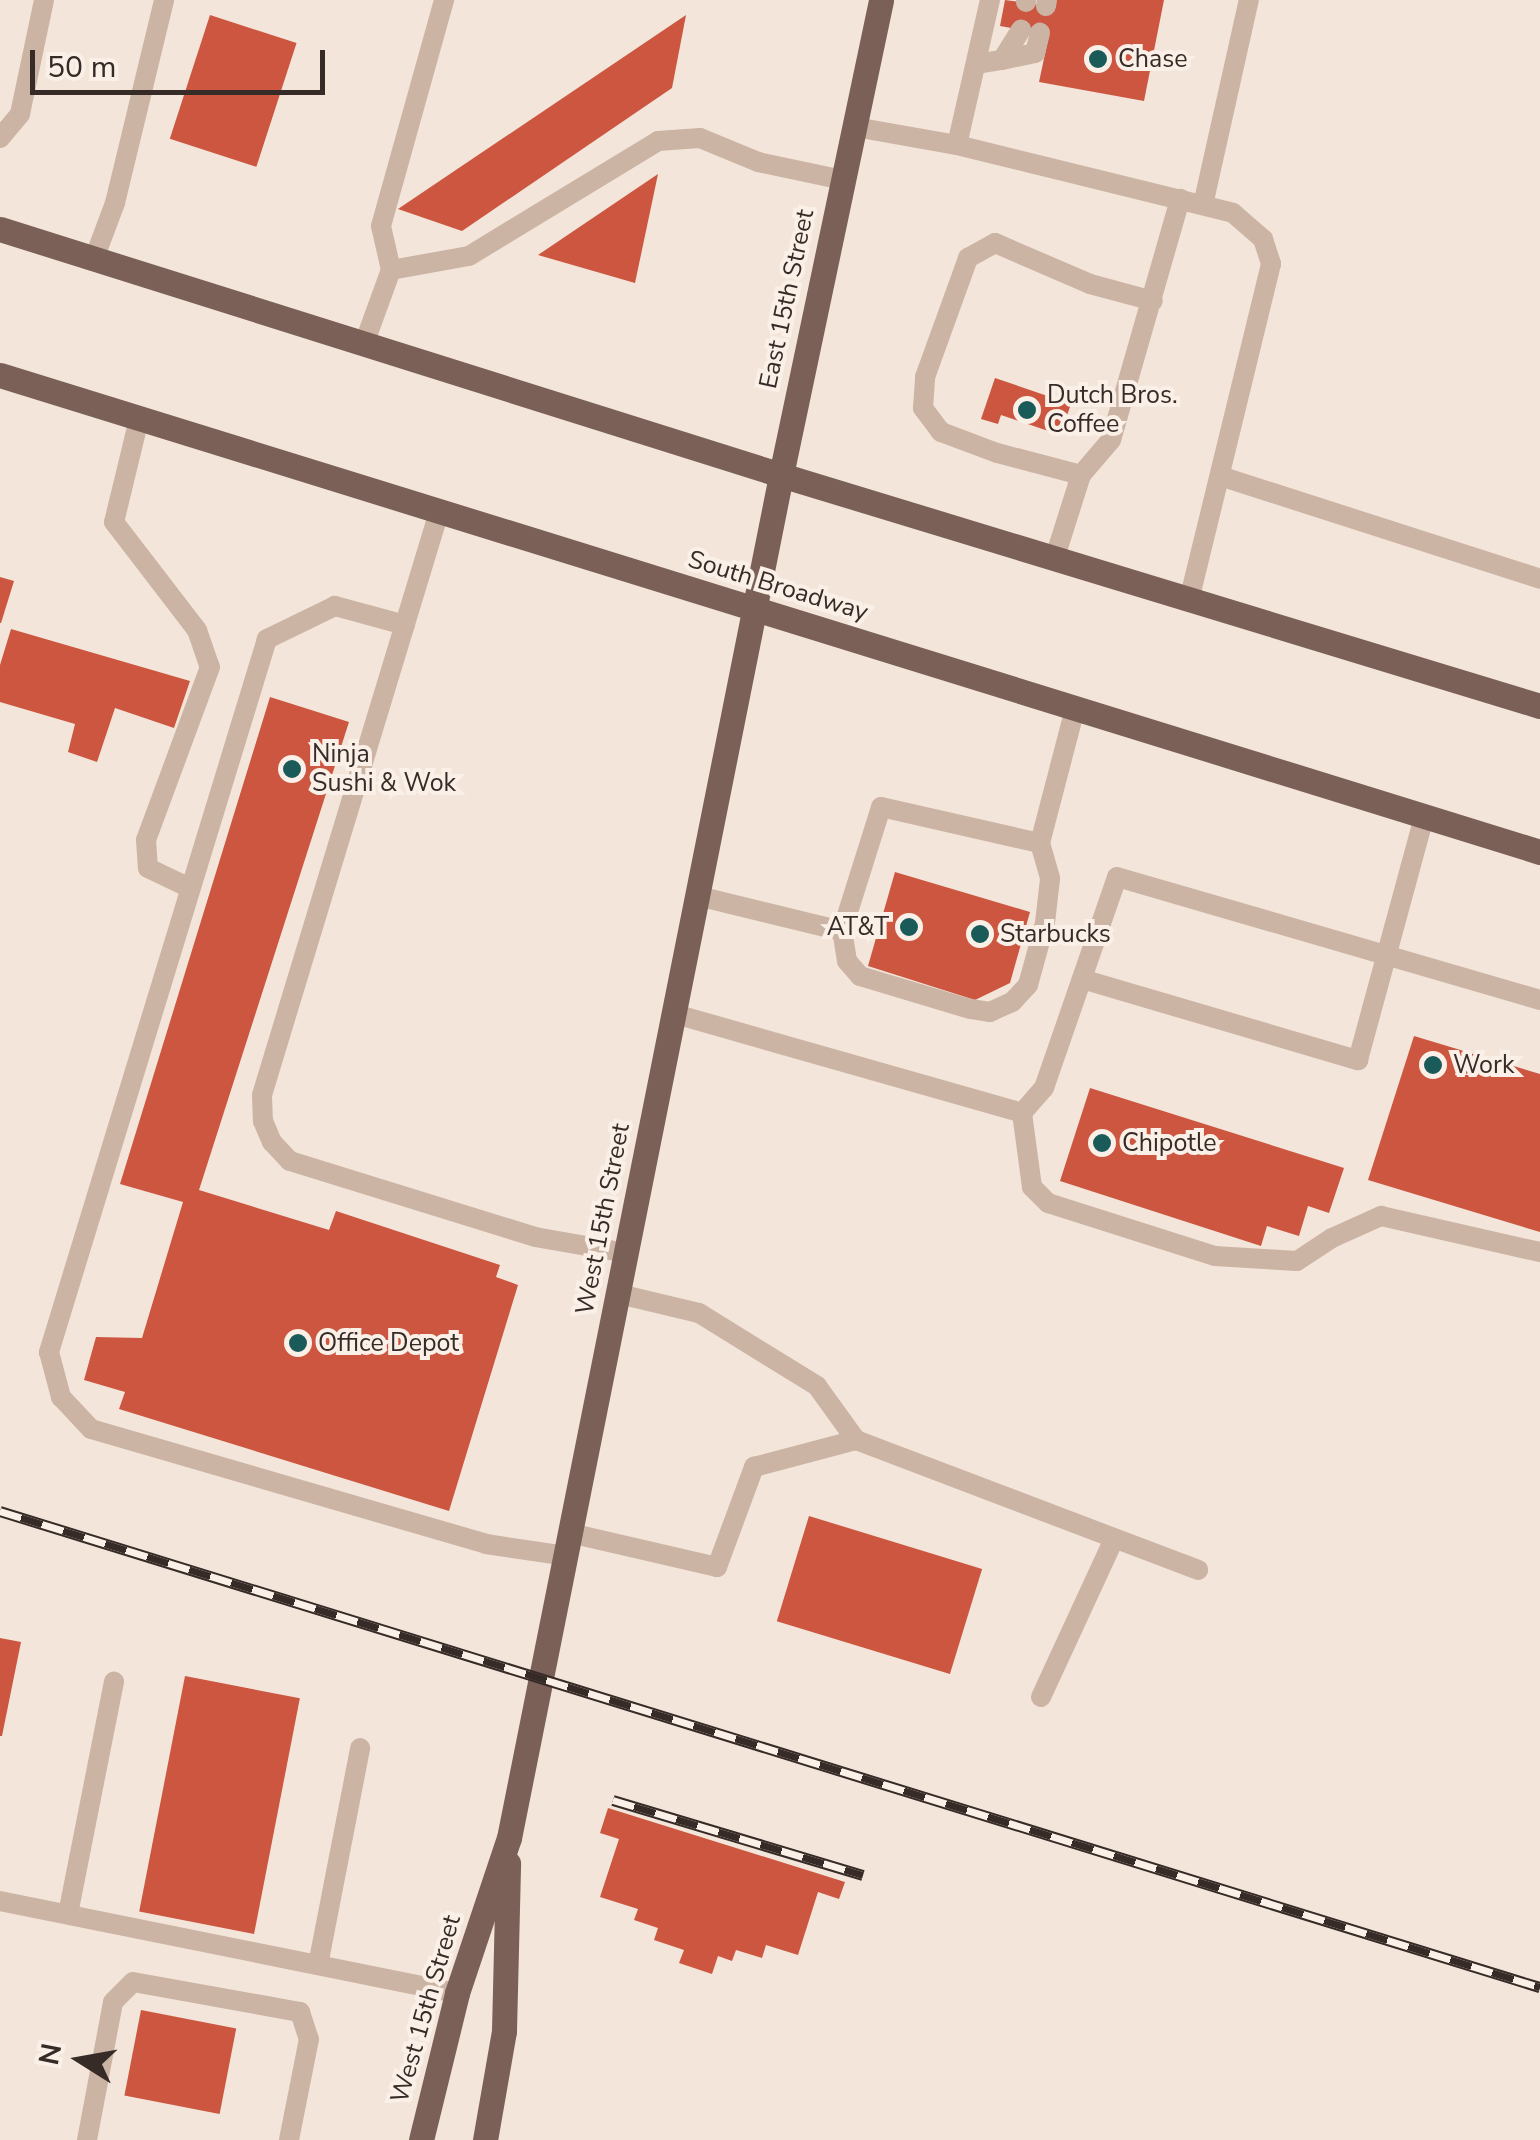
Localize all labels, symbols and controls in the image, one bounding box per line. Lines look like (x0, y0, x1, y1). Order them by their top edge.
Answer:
scale bar (35, 30, 330, 92)
place label: Chase (1118, 44, 1188, 74)
text: 50 m (47, 47, 116, 88)
marker: Chase (1087, 48, 1109, 70)
street label: East 15th Street (753, 207, 821, 391)
place label: Dutch Bros. Coffee (1047, 381, 1178, 440)
marker: Dutch Bros. Coffee (1016, 399, 1038, 421)
street label: South Broadway (684, 544, 872, 628)
place label: Ninja Sushi & Wok (312, 740, 456, 799)
marker: Ninja Sushi & Wok (281, 758, 303, 780)
place label: AT&T (827, 912, 889, 942)
marker: AT&T (898, 916, 920, 938)
place label: Starbucks (1000, 919, 1111, 949)
marker: Starbucks (969, 923, 991, 945)
place label: Work (1453, 1050, 1514, 1080)
marker: Work (1422, 1054, 1444, 1076)
street label: West 15th Street (570, 1121, 636, 1317)
place label: Chipotle (1122, 1128, 1216, 1158)
marker: Chipotle (1091, 1132, 1113, 1154)
place label: Office Depot (318, 1328, 459, 1358)
marker: Office Depot (287, 1332, 309, 1354)
street label: West 15th Street (385, 1912, 467, 2106)
north arrow (30, 2010, 130, 2110)
text: N (30, 2040, 71, 2068)

